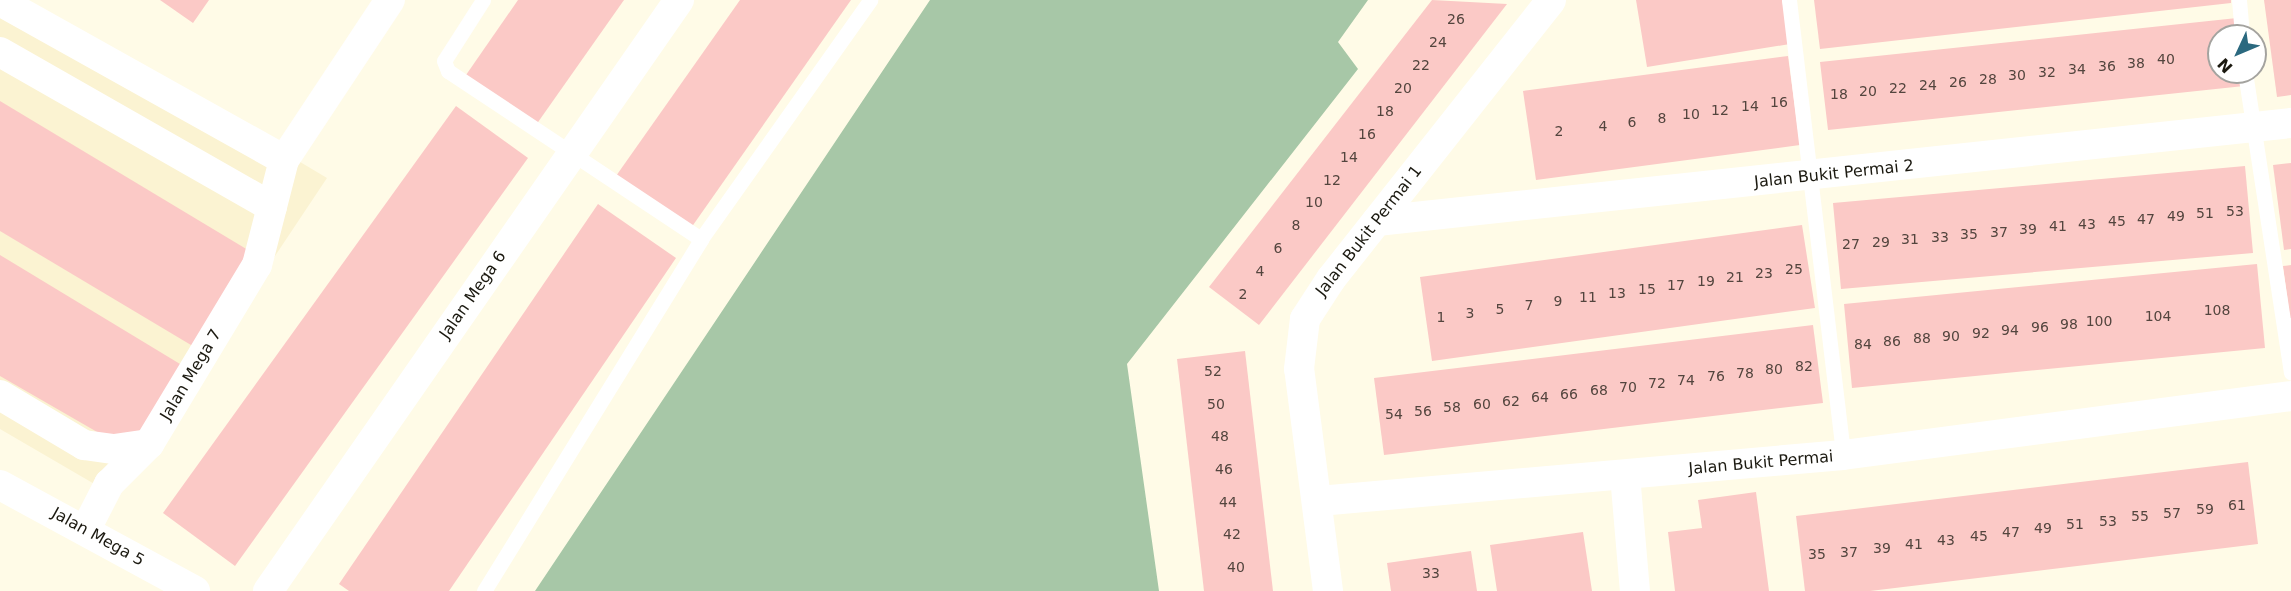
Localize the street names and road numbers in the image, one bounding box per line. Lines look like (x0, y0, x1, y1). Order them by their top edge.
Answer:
street label: Jalan Bukit Permai 2 (1753, 156, 1915, 192)
street label: Jalan Bukit Permai 1 (1312, 162, 1426, 300)
street label: Jalan Mega 6 (436, 247, 510, 343)
street label: Jalan Mega 7 (156, 326, 226, 424)
street label: Jalan Bukit Permai (1688, 447, 1834, 479)
street label: Jalan Mega 5 (48, 504, 148, 570)

